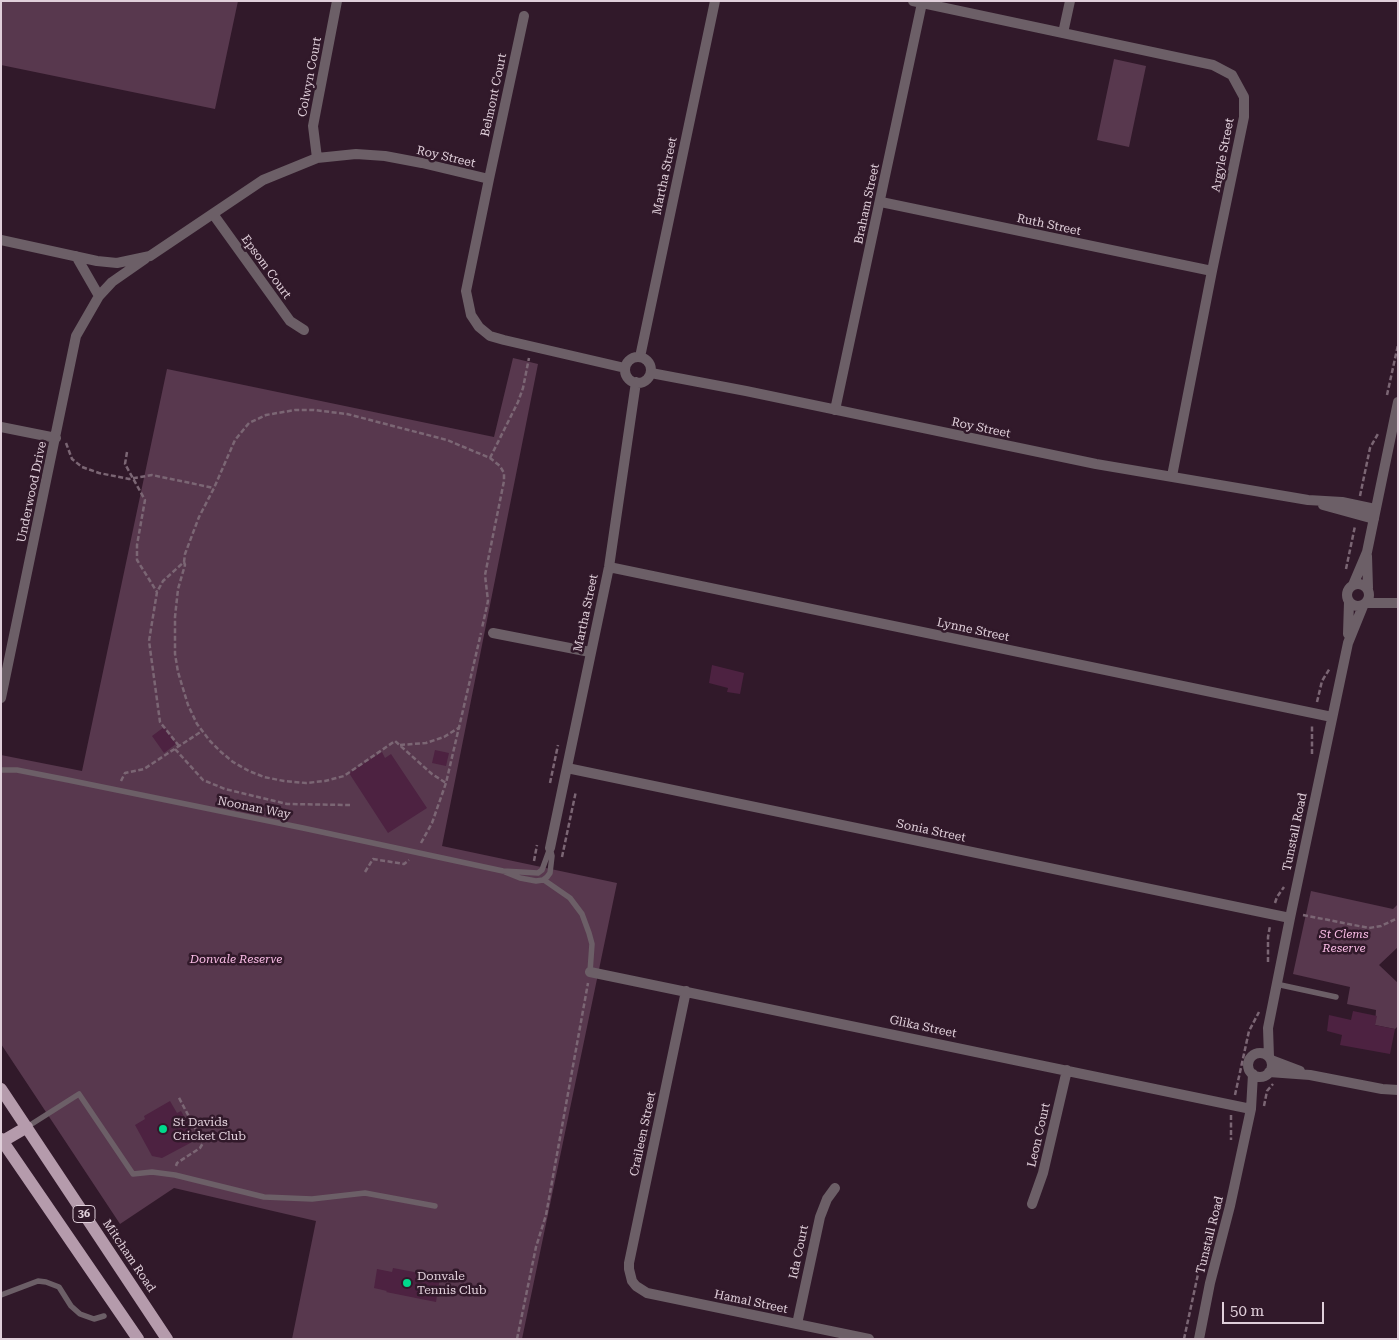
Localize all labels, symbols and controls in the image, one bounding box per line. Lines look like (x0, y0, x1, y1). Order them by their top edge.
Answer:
street label: Colwyn Court (295, 36, 325, 118)
street label: Belmont Court (478, 52, 510, 138)
street label: Argyle Street (1209, 117, 1237, 193)
street label: Martha Street (650, 136, 680, 216)
street label: Roy Street (415, 143, 477, 171)
street label: Braham Street (851, 162, 883, 246)
street label: Ruth Street (1016, 211, 1082, 239)
street label: Epsom Court (238, 232, 294, 302)
street label: Roy Street (950, 415, 1012, 441)
street label: Underwood Drive (14, 440, 50, 544)
street label: Martha Street (571, 573, 601, 653)
street label: Lynne Street (935, 615, 1011, 645)
street label: Tunstall Road (1280, 792, 1310, 872)
street label: Noonan Way (216, 794, 292, 822)
street label: Sonia Street (895, 817, 967, 845)
park label: St Clems Reserve (1319, 927, 1369, 955)
park label: Donvale Reserve (190, 952, 282, 966)
street label: Glika Street (888, 1013, 958, 1041)
street label: Craileen Street (627, 1090, 659, 1178)
street label: Leon Court (1025, 1102, 1053, 1168)
place label: St Davids Cricket Club (173, 1115, 246, 1143)
marker: St Davids Cricket Club (157, 1123, 169, 1135)
street label: Tunstall Road (1193, 1195, 1227, 1275)
road number: 36 (73, 1206, 95, 1222)
street label: Mitcham Road (100, 1217, 158, 1295)
street label: Ida Court (786, 1224, 812, 1280)
place label: Donvale Tennis Club (417, 1269, 486, 1297)
marker: Donvale Tennis Club (401, 1277, 413, 1289)
street label: Hamal Street (713, 1287, 789, 1317)
scale bar (1224, 1292, 1326, 1324)
text: 50 m (1230, 1302, 1264, 1320)

